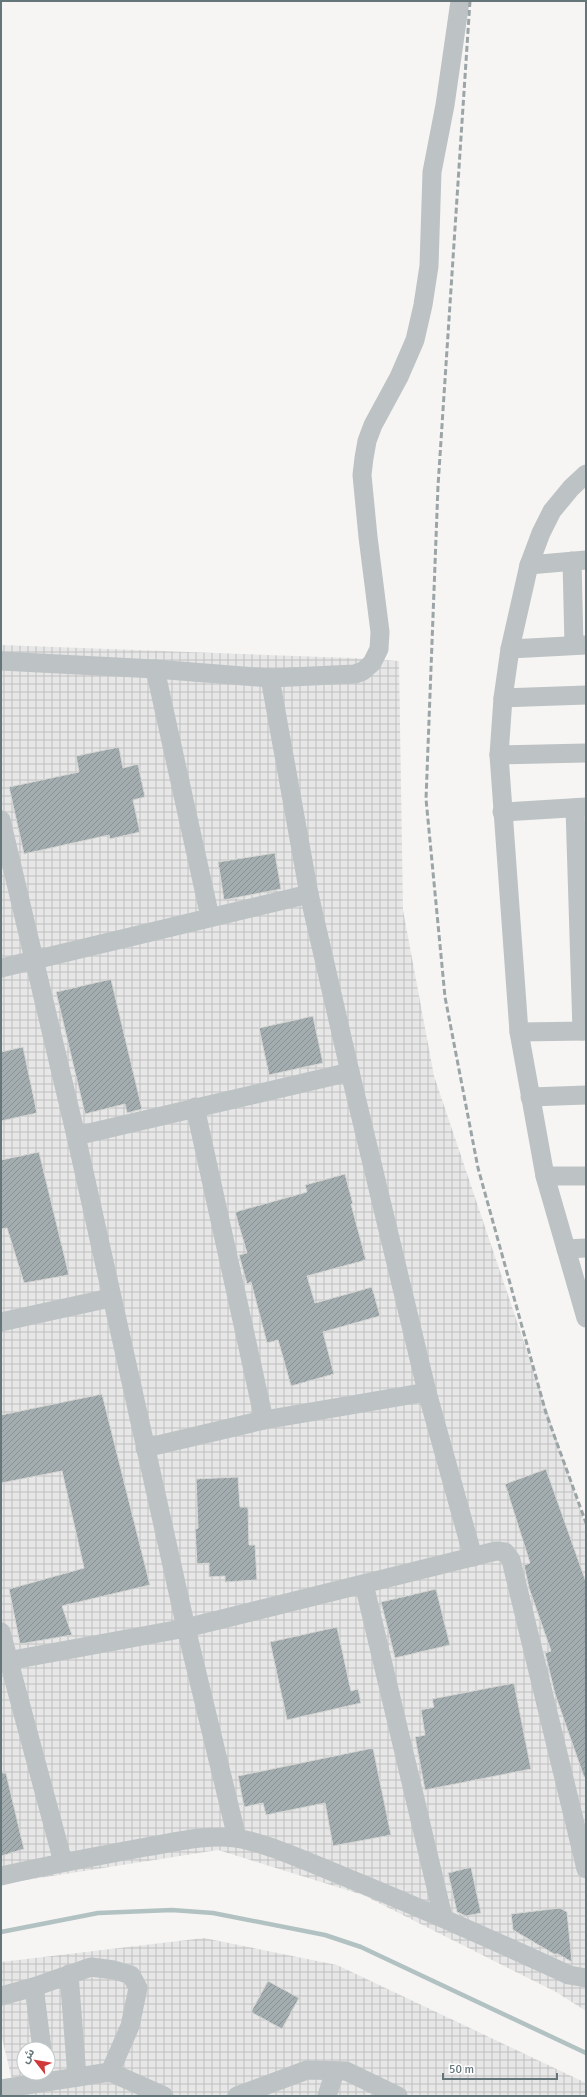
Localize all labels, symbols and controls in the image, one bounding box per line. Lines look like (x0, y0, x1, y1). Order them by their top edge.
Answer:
north arrow (16, 2041, 56, 2081)
text: ش (18, 2046, 37, 2066)
scale bar (443, 2055, 557, 2081)
text: 50 m (449, 2062, 474, 2077)

